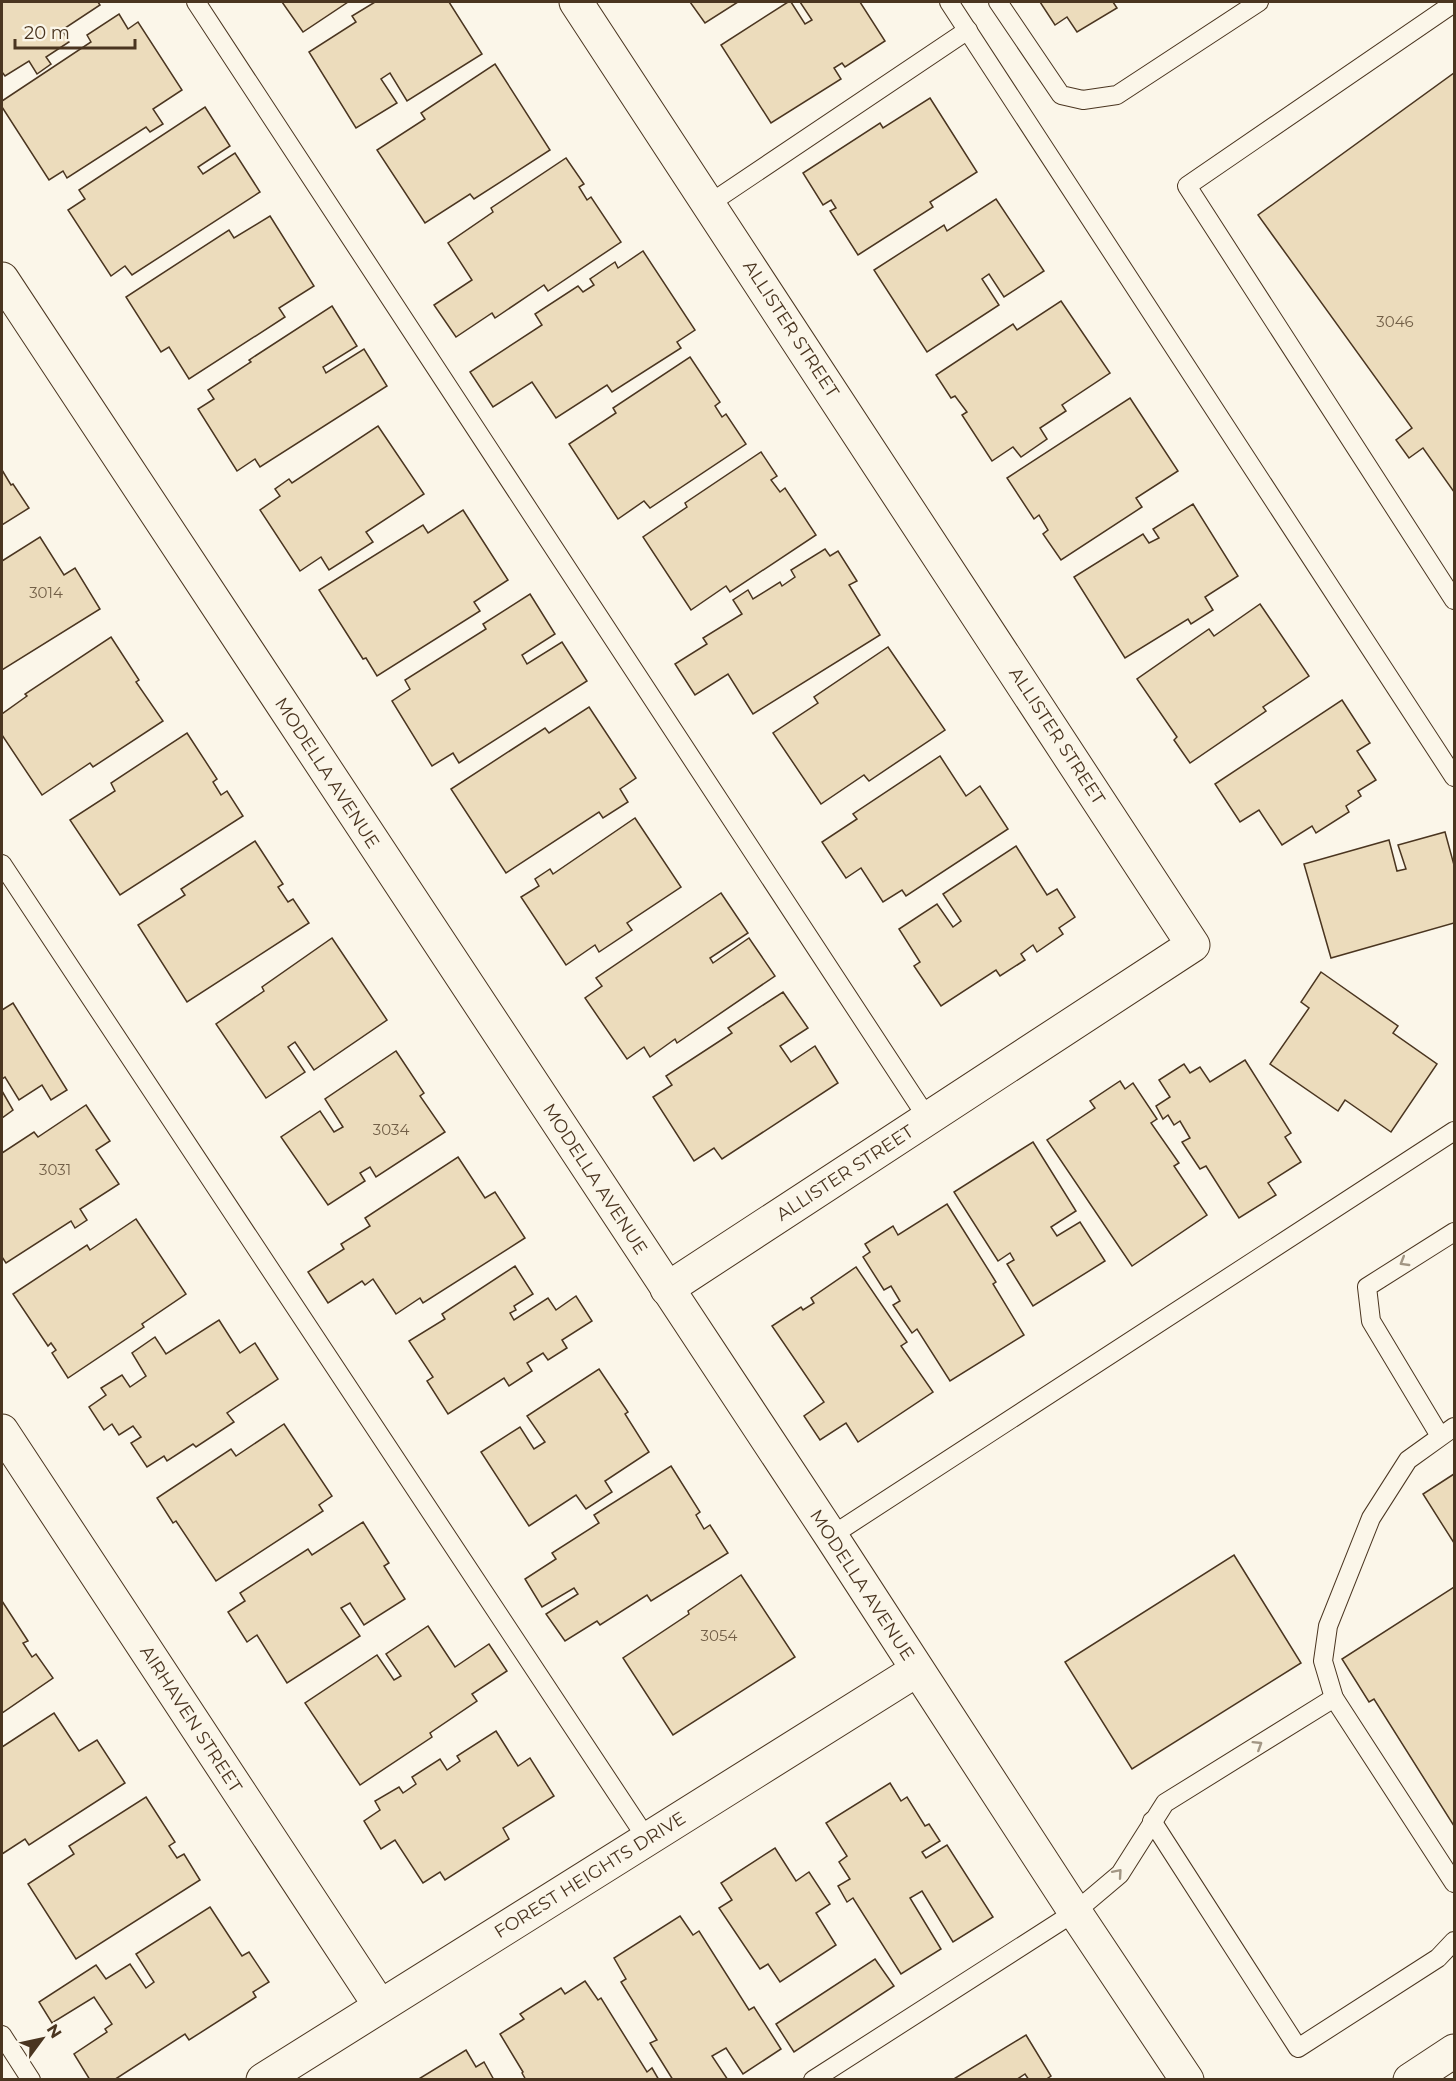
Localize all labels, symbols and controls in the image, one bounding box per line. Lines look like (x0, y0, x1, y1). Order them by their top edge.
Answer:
scale bar (15, 12, 135, 50)
text: 20 m (24, 22, 70, 44)
street label: ALLISTER STREET (738, 256, 844, 402)
house number: 3046 (1376, 312, 1414, 331)
house number: 3014 (29, 583, 63, 602)
street label: ALLISTER STREET (1004, 663, 1110, 809)
street label: MODELLA AVENUE (270, 693, 384, 853)
street label: MODELLA AVENUE (538, 1099, 652, 1259)
house number: 3034 (373, 1120, 409, 1139)
street label: ALLISTER STREET (772, 1120, 918, 1226)
house number: 3031 (39, 1160, 71, 1179)
one-way arrow (1400, 1255, 1410, 1267)
street label: MODELLA AVENUE (805, 1505, 919, 1665)
house number: 3054 (701, 1626, 737, 1645)
street label: AIRHAVEN STREET (135, 1641, 247, 1797)
one-way arrow (1252, 1741, 1263, 1752)
street label: FOREST HEIGHTS DRIVE (490, 1807, 690, 1943)
one-way arrow (1111, 1870, 1122, 1880)
north arrow (12, 2009, 72, 2069)
text: N (43, 2021, 66, 2042)

